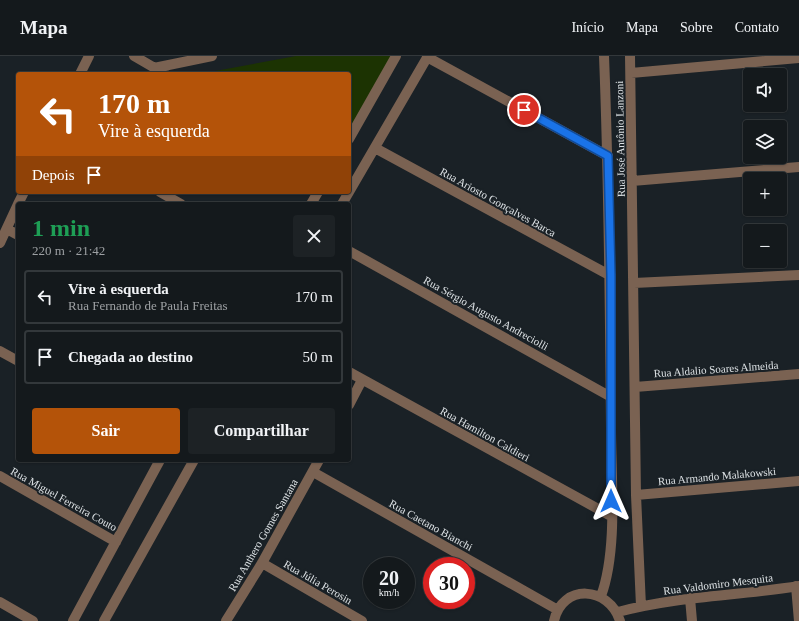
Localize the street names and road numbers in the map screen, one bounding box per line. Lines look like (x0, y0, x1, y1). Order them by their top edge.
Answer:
street label: Rua José Antônio Lanzoni (613, 81, 627, 197)
street label: Rua Ariosto Gonçalves Barca (438, 165, 558, 239)
street label: Rua Sérgio Augusto Andreciolli (422, 274, 550, 352)
street label: Rua Aldalio Soares Almeida (653, 359, 779, 379)
street label: Rua Hamilton Caldieri (438, 404, 532, 464)
street label: Rua Miguel Ferreira Couto (9, 465, 120, 533)
street label: Rua Armando Malakowski (657, 465, 777, 487)
street label: Rua Anthero Gomes Santana (226, 477, 300, 593)
street label: Rua Caetano Bianchi (387, 497, 475, 553)
street label: Rua Júlia Perosin (282, 558, 355, 607)
street label: Rua Valdomiro Mesquita (662, 571, 774, 597)

